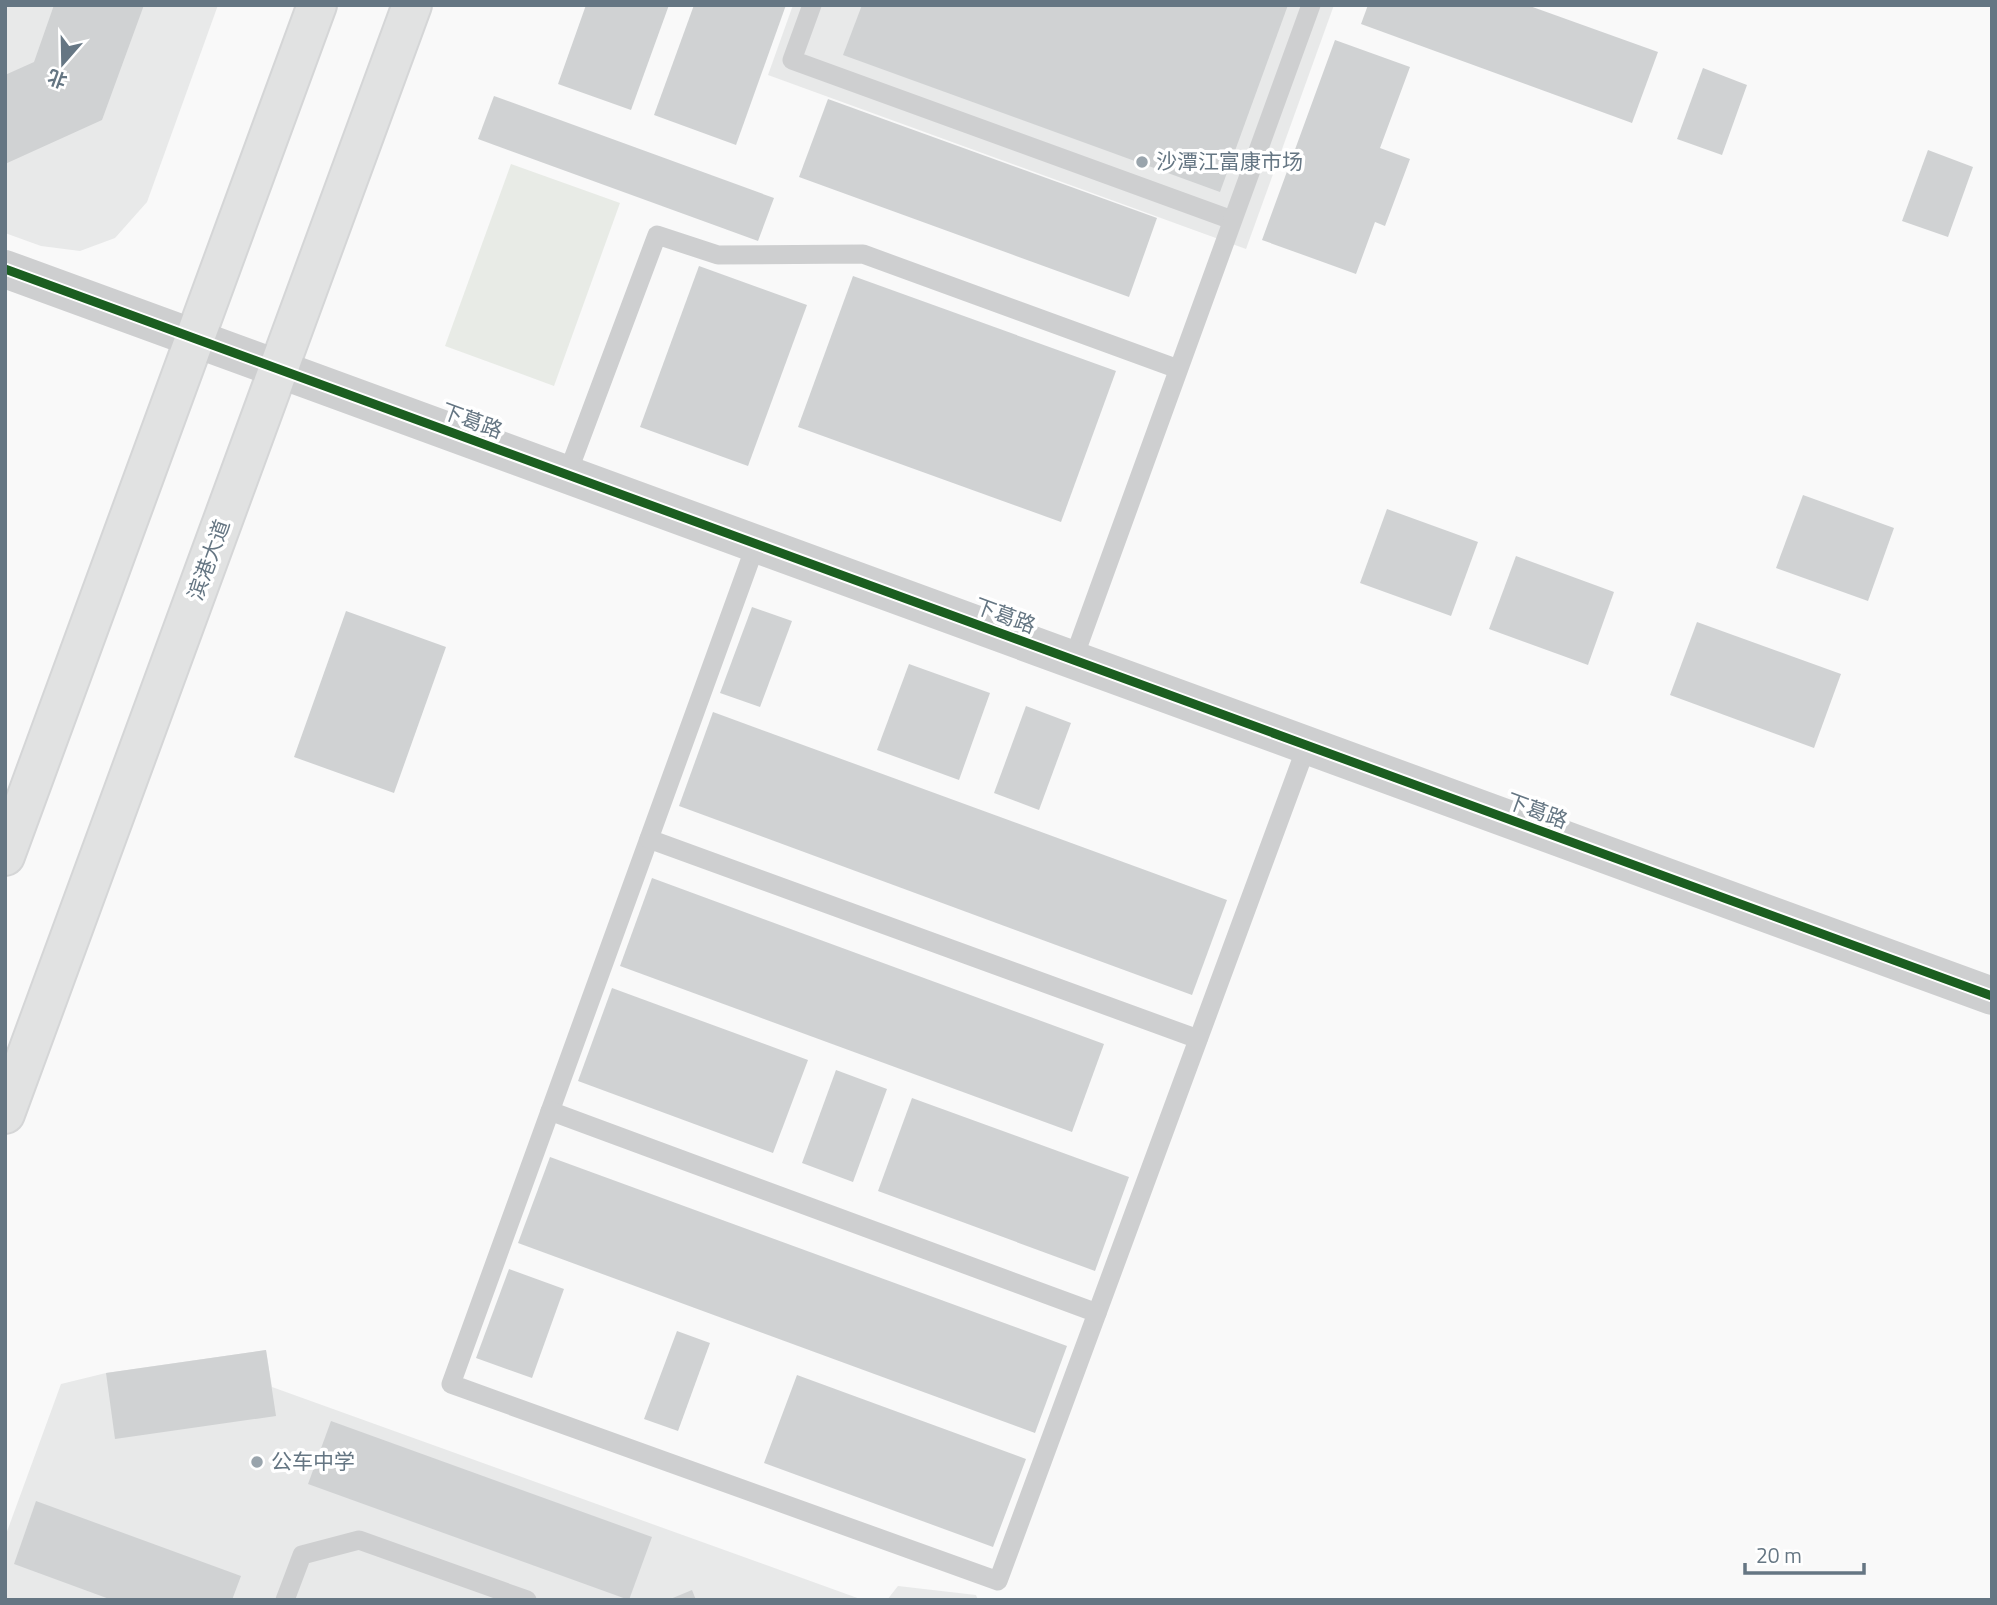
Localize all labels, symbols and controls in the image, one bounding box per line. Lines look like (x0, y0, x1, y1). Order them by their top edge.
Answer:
north arrow (28, 28, 98, 98)
text: 北 (43, 63, 71, 96)
place label: 沙潭江富康市场 (1156, 145, 1303, 177)
marker: 沙潭江富康市场 (1134, 154, 1150, 170)
street label: 下葛路 (437, 394, 507, 446)
street label: 滨港大道 (179, 515, 237, 605)
street label: 下葛路 (970, 589, 1040, 641)
street label: 下葛路 (1502, 784, 1572, 836)
place label: 公车中学 (271, 1445, 355, 1477)
marker: 公车中学 (249, 1454, 265, 1470)
scale bar (1745, 1532, 1864, 1576)
text: 20 m (1756, 1539, 1802, 1571)

